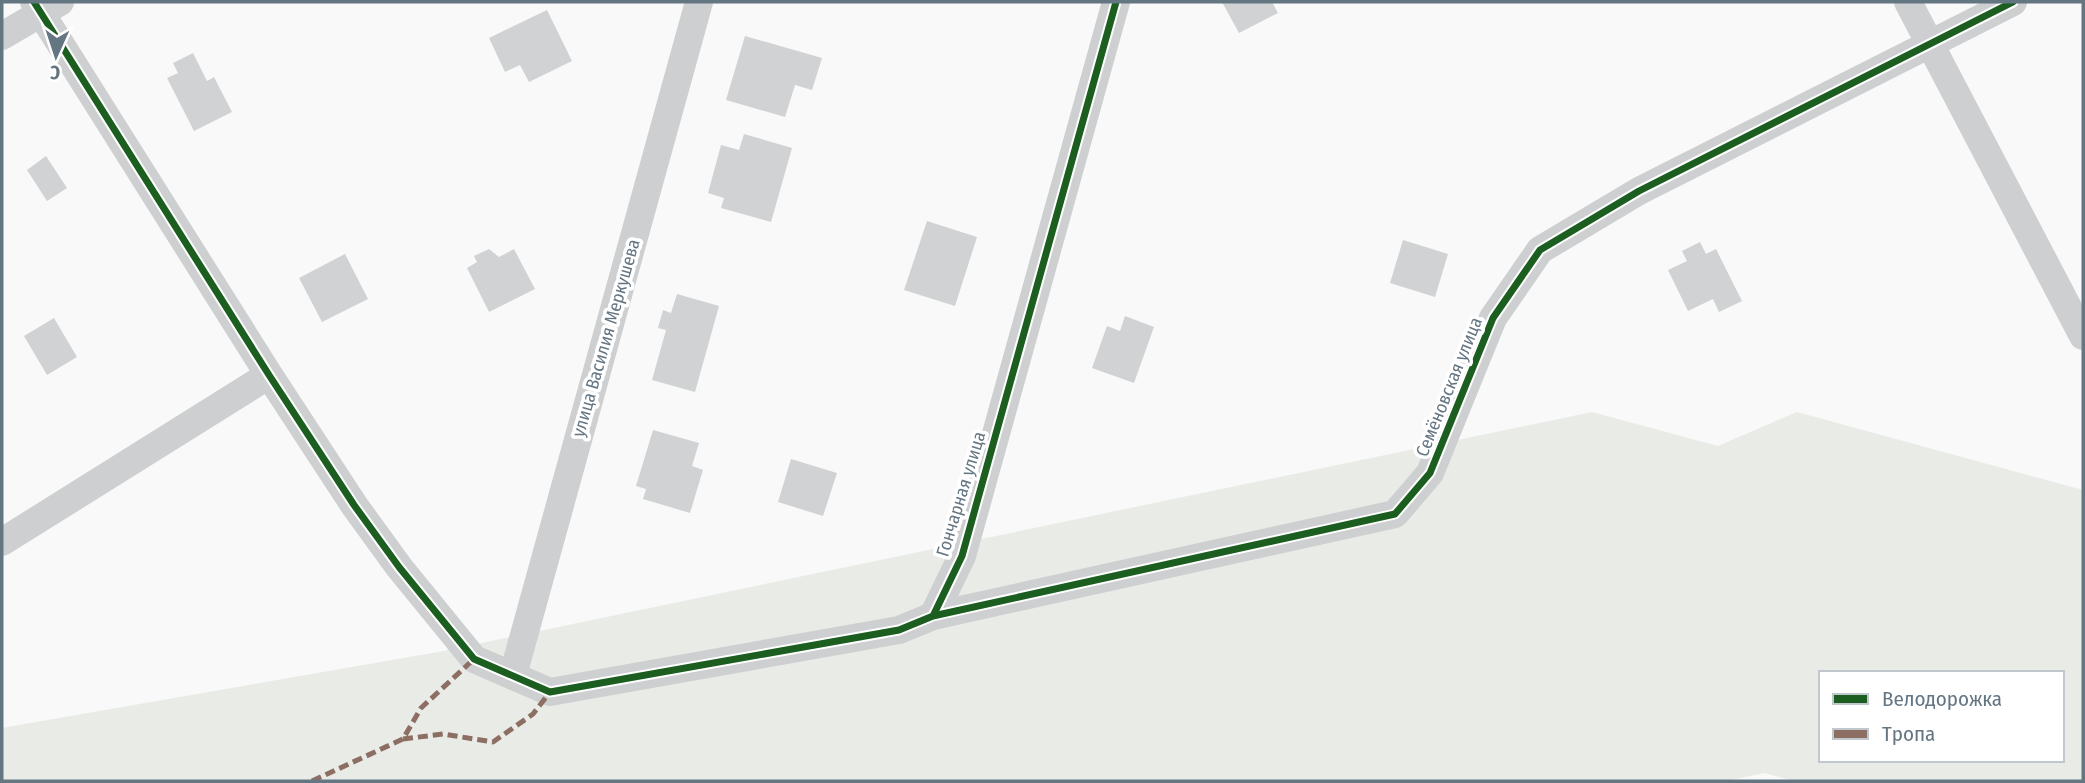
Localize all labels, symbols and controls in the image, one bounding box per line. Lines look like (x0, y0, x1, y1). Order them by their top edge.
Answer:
north arrow (21, 21, 91, 91)
text: С (50, 61, 61, 84)
street label: улица Василия Меркушева (567, 236, 645, 439)
street label: Семёновская улица (1411, 314, 1487, 460)
street label: Гончарная улица (932, 429, 991, 559)
legend (1819, 671, 2064, 762)
text: Велодорожка (1882, 686, 2002, 712)
text: Тропа (1882, 721, 1935, 747)

